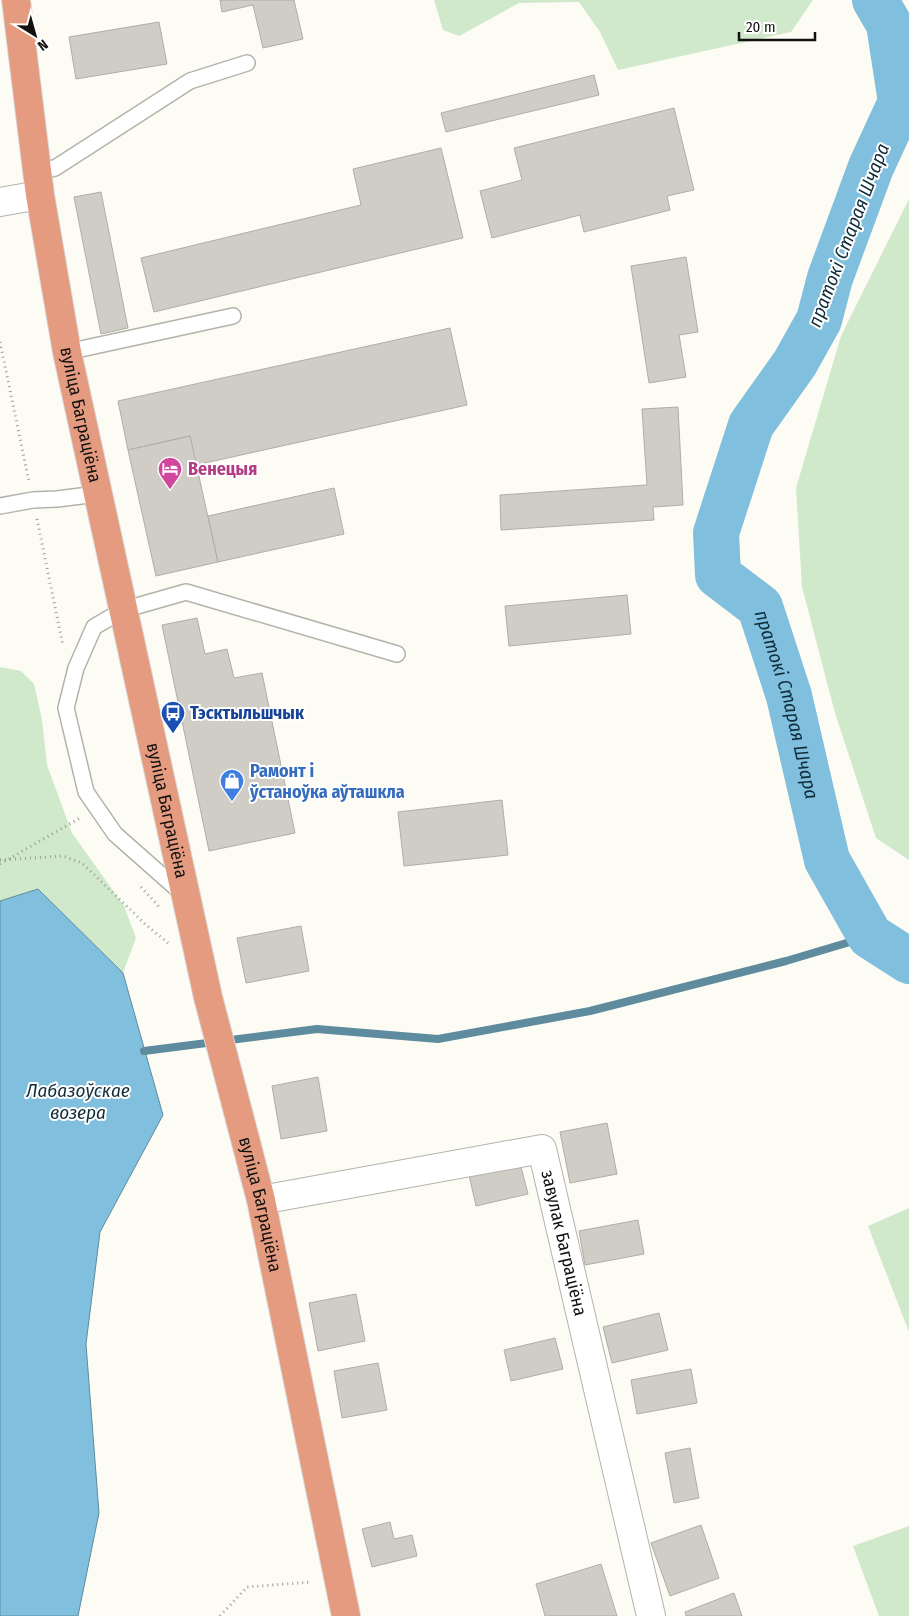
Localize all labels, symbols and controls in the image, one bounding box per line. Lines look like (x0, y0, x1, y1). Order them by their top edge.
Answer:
north arrow (10, 10, 60, 60)
scale bar (739, 10, 815, 42)
text: 20 m (746, 18, 776, 36)
text: N (34, 36, 51, 54)
water label: пратокі Старая Шчара (803, 140, 894, 330)
street label: вуліца Баграціёна (55, 345, 106, 485)
hotel icon: Венецыя (157, 456, 183, 490)
place label: Венецыя (188, 458, 257, 480)
water label: пратокі Старая Шчара (750, 607, 823, 801)
bus stop icon: Тэсктыльшчык (160, 700, 186, 734)
place label: Тэсктыльшчык (190, 702, 305, 724)
street label: вуліца Баграціёна (142, 741, 193, 880)
place label: Рамонт і ўстаноўка аўташкла (249, 760, 405, 803)
shop icon: Рамонт і ўстаноўка аўташкла (219, 768, 245, 802)
water label: Лабазоўскае возера (25, 1079, 130, 1124)
street label: вуліца Баграціёна (234, 1135, 286, 1274)
street label: завулак Баграціёна (536, 1168, 592, 1318)

